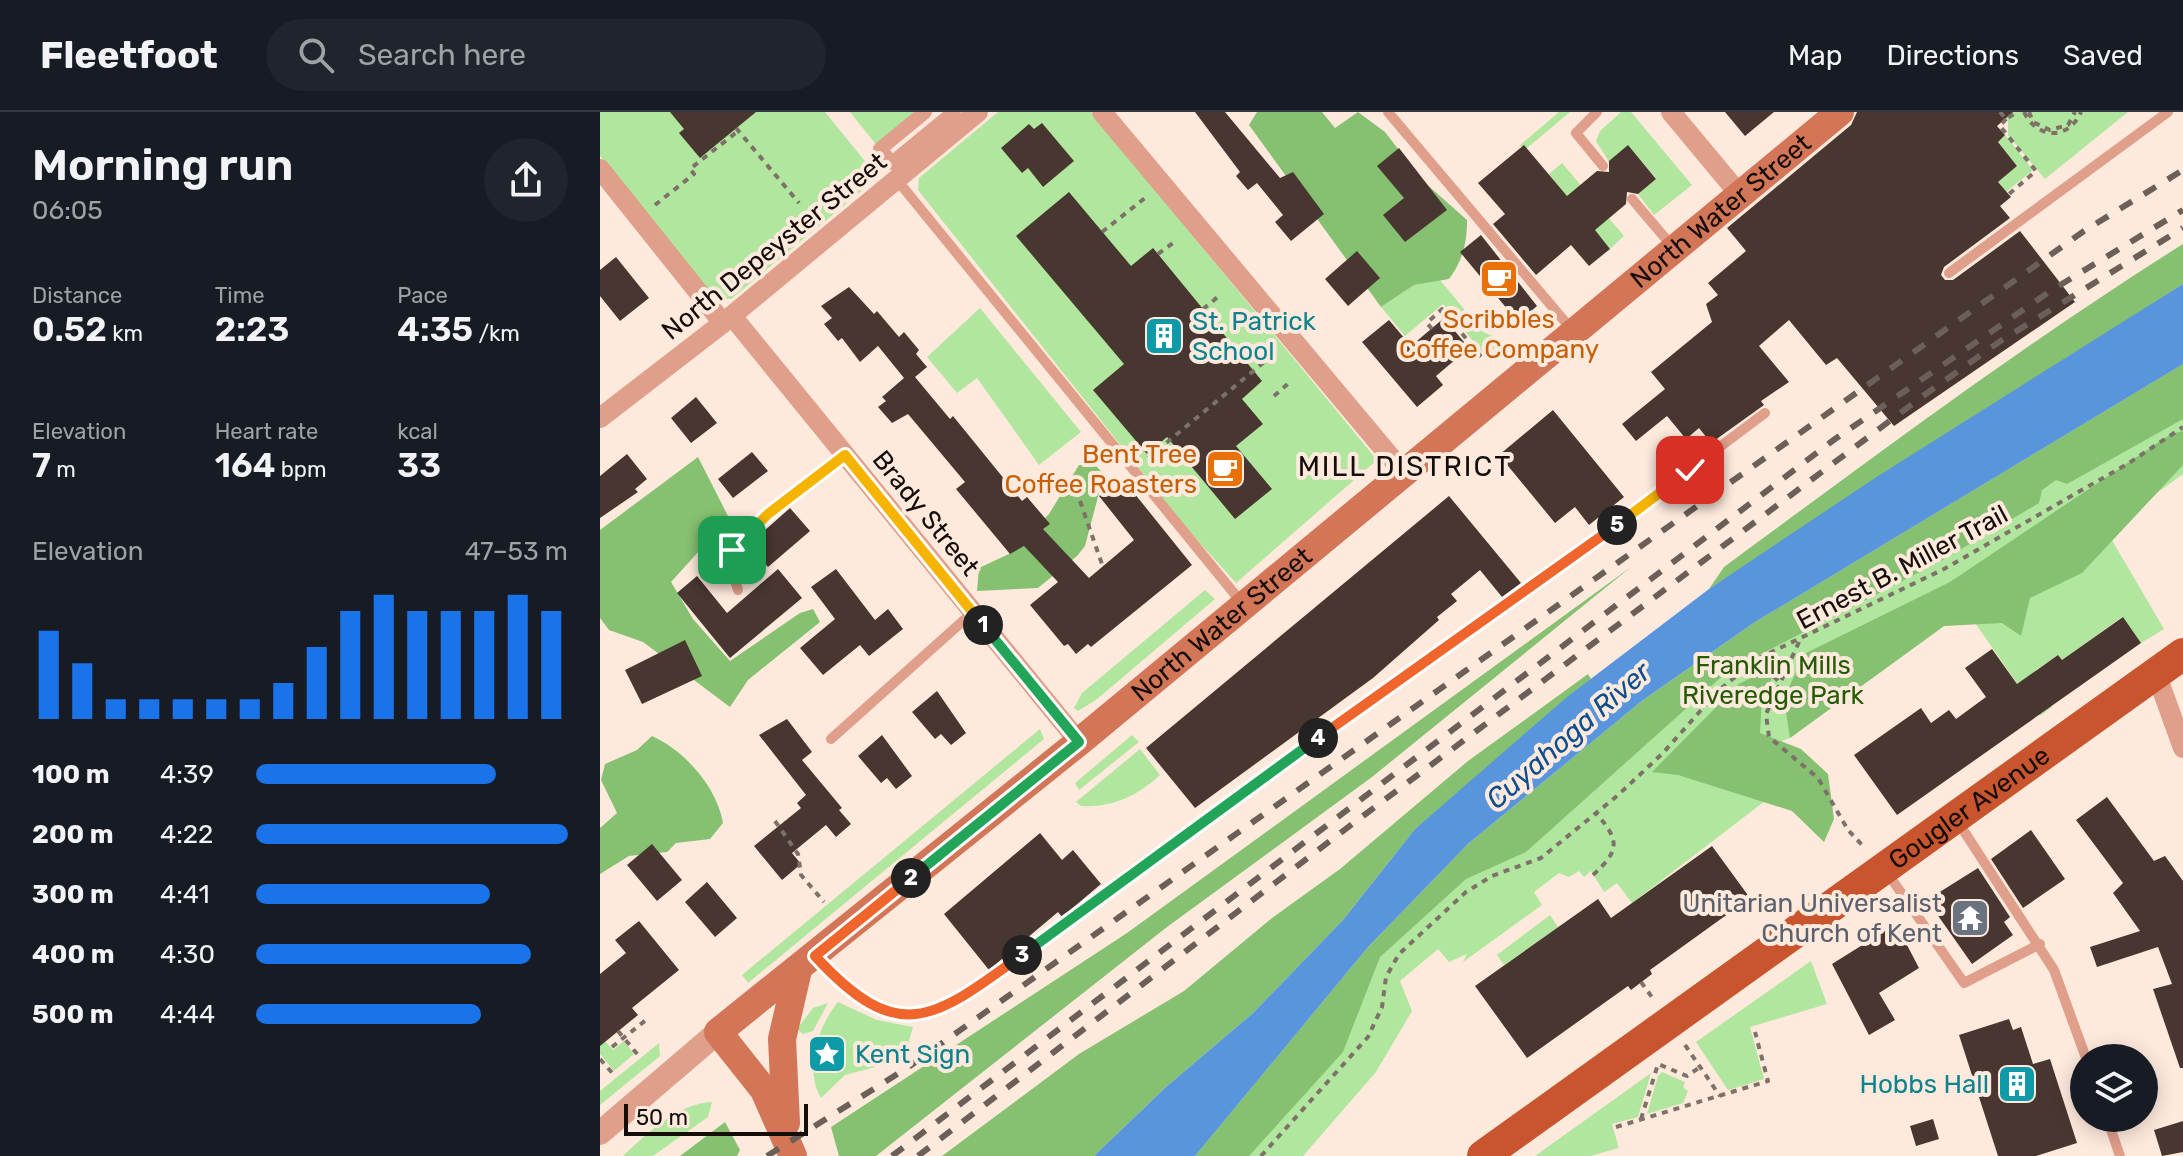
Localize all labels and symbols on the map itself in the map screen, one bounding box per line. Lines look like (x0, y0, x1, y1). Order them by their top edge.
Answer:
street label: North Water Street (1624, 128, 1817, 295)
street label: North Depeyster Street (656, 146, 893, 347)
cafe icon: Scribbles Coffee Company (1478, 258, 1520, 300)
place label: Scribbles Coffee Company (1399, 304, 1599, 365)
place label: St. Patrick School (1192, 306, 1317, 367)
building icon: St. Patrick School (1143, 315, 1185, 357)
pin (1656, 436, 1724, 504)
place label: Bent Tree Coffee Roasters (1004, 439, 1197, 500)
street label: Brady Street (866, 444, 986, 582)
cafe icon: Bent Tree Coffee Roasters (1204, 448, 1246, 490)
district label: MILL DISTRICT (1298, 450, 1512, 483)
street label: Ernest B. Miller Trail (1791, 499, 2013, 636)
pin: 5 (1597, 505, 1637, 545)
pin (698, 516, 766, 584)
street label: North Water Street (1125, 541, 1318, 708)
pin: 1 (963, 605, 1003, 645)
park label: Franklin Mills Riveredge Park (1682, 650, 1865, 711)
water label: Cuyahoga River (1479, 654, 1658, 816)
pin: 4 (1298, 718, 1338, 758)
street label: Gougler Avenue (1883, 740, 2056, 876)
pin: 2 (891, 858, 931, 898)
place label: Unitarian Universalist Church of Kent (1682, 888, 1942, 949)
temple icon: Unitarian Universalist Church of Kent (1949, 897, 1991, 939)
pin: 3 (1002, 935, 1042, 975)
place icon: Kent Sign (806, 1033, 848, 1075)
place label: Kent Sign (855, 1039, 970, 1070)
building icon: Hobbs Hall (1996, 1063, 2038, 1105)
place label: Hobbs Hall (1859, 1069, 1989, 1100)
scale bar (624, 1100, 808, 1136)

